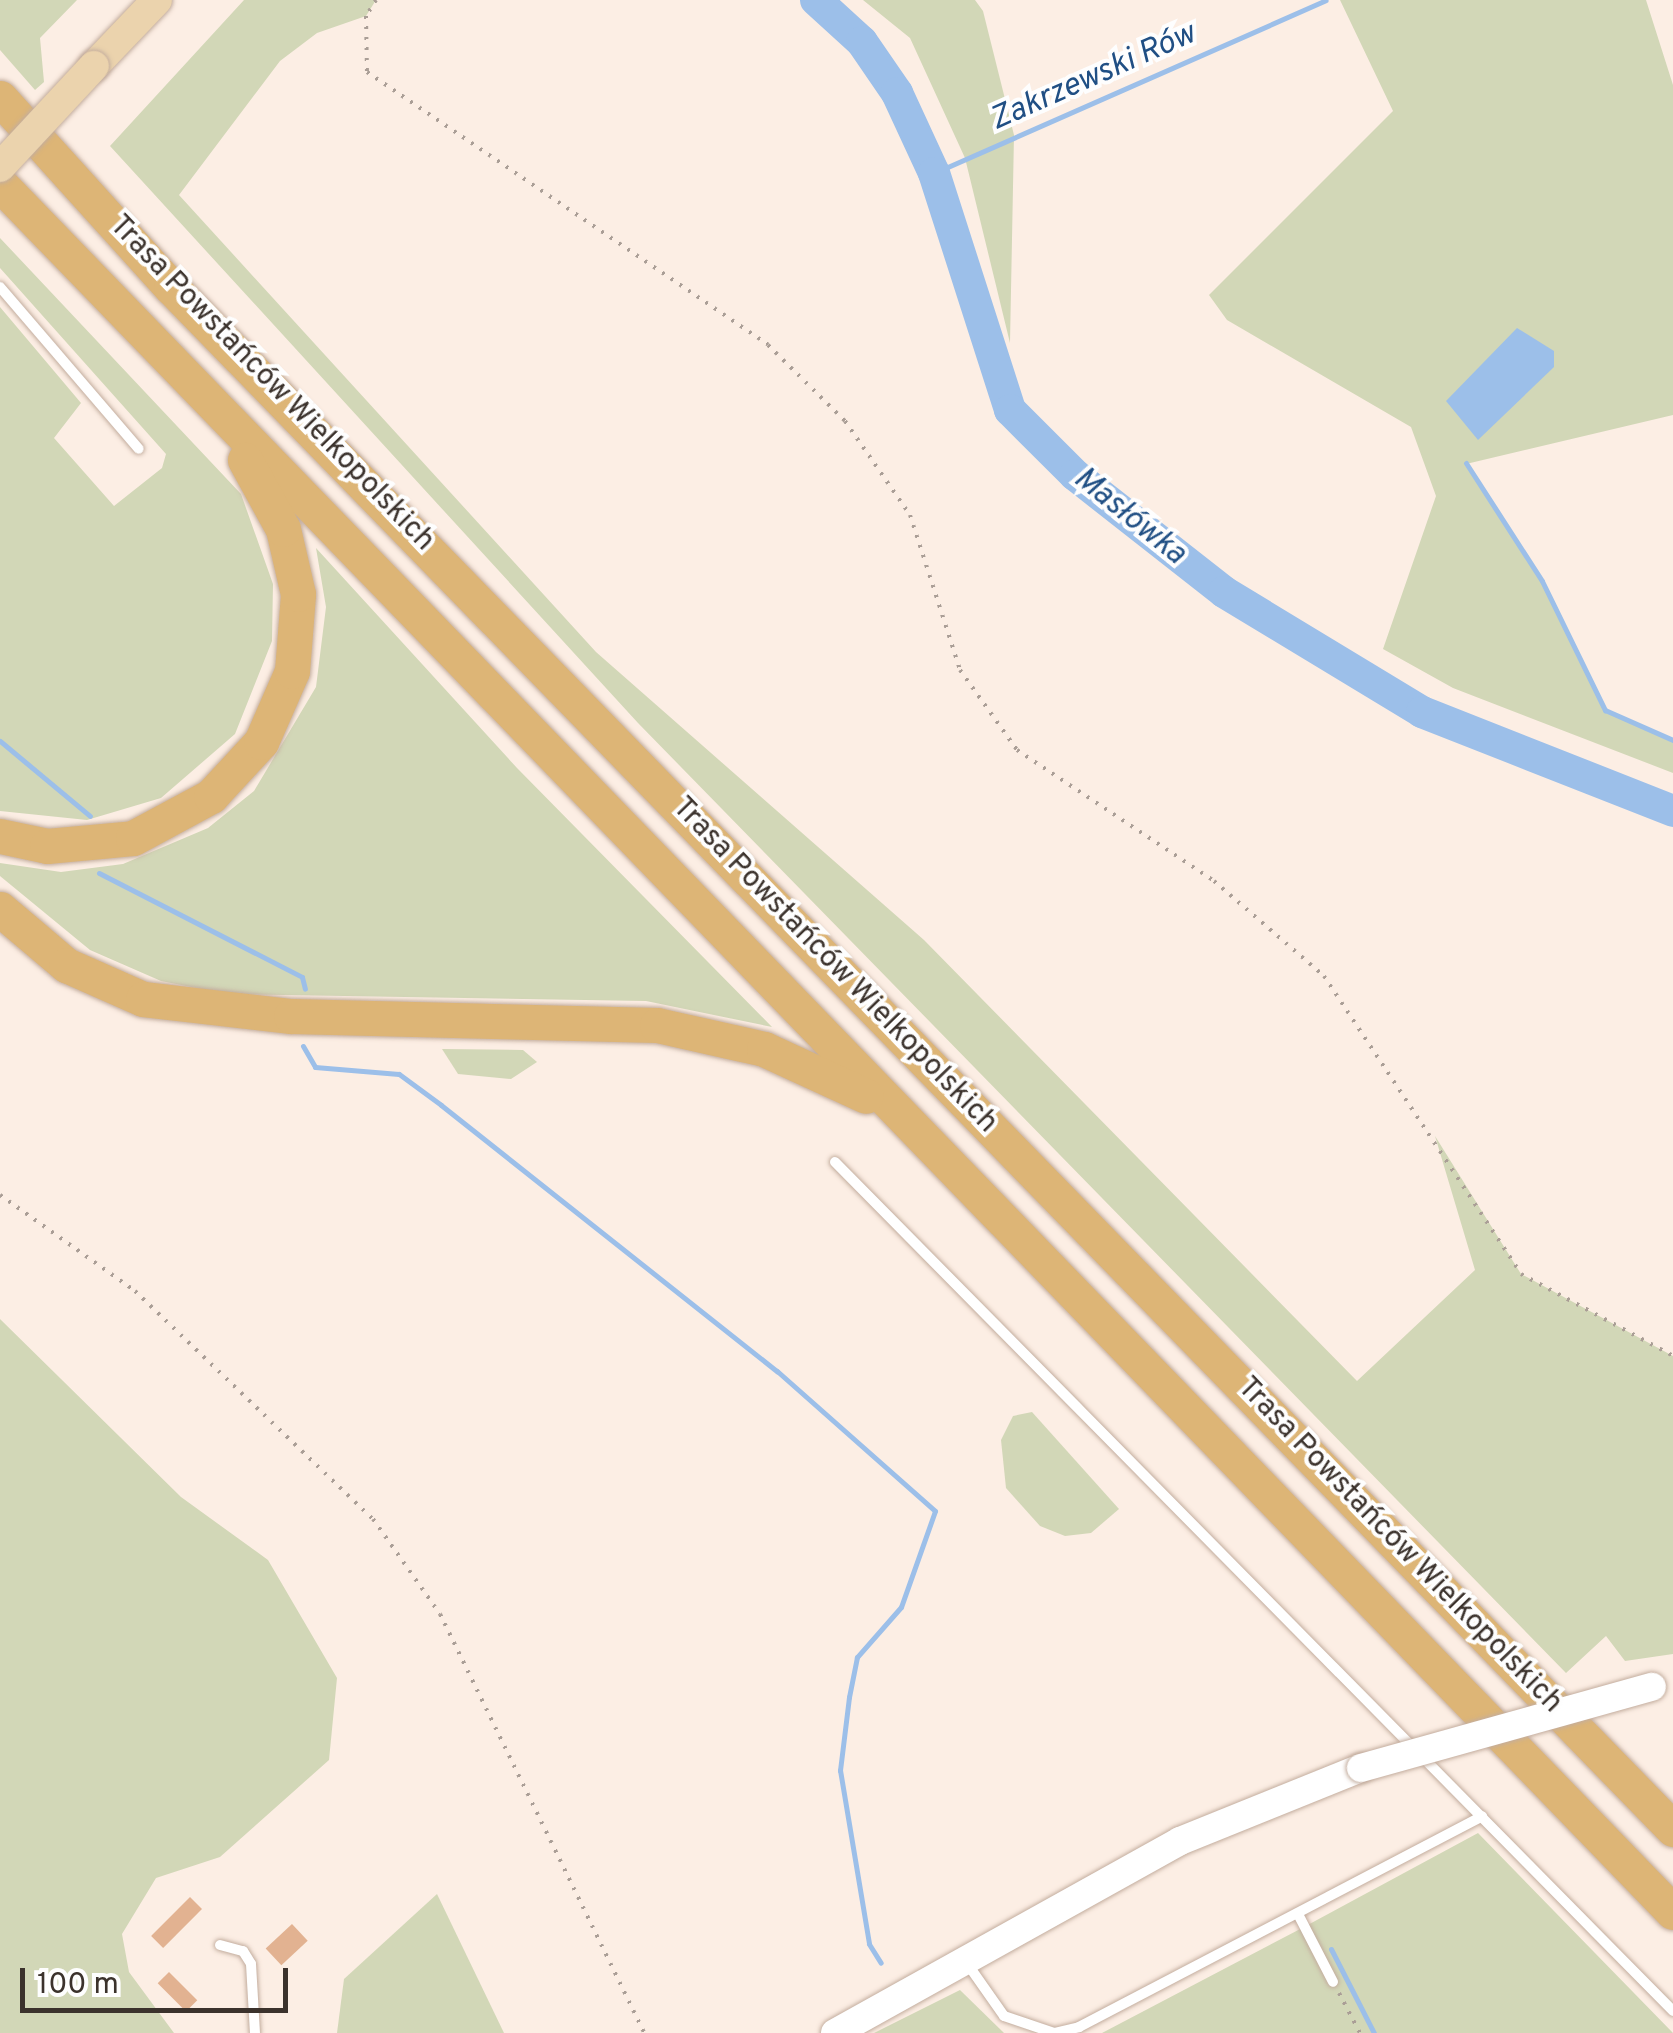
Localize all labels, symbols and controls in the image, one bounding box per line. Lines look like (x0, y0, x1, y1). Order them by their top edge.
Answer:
water label: Zakrzewski Rów (984, 16, 1202, 140)
street label: Trasa Powstańców Wielkopolskich (101, 208, 441, 560)
water label: Masłówka (1065, 460, 1193, 574)
street label: Trasa Powstańców Wielkopolskich (664, 790, 1004, 1142)
street label: Trasa Powstańców Wielkopolskich (1229, 1370, 1569, 1722)
scale bar (25, 1948, 292, 2010)
text: 100 m (37, 1967, 119, 2004)

